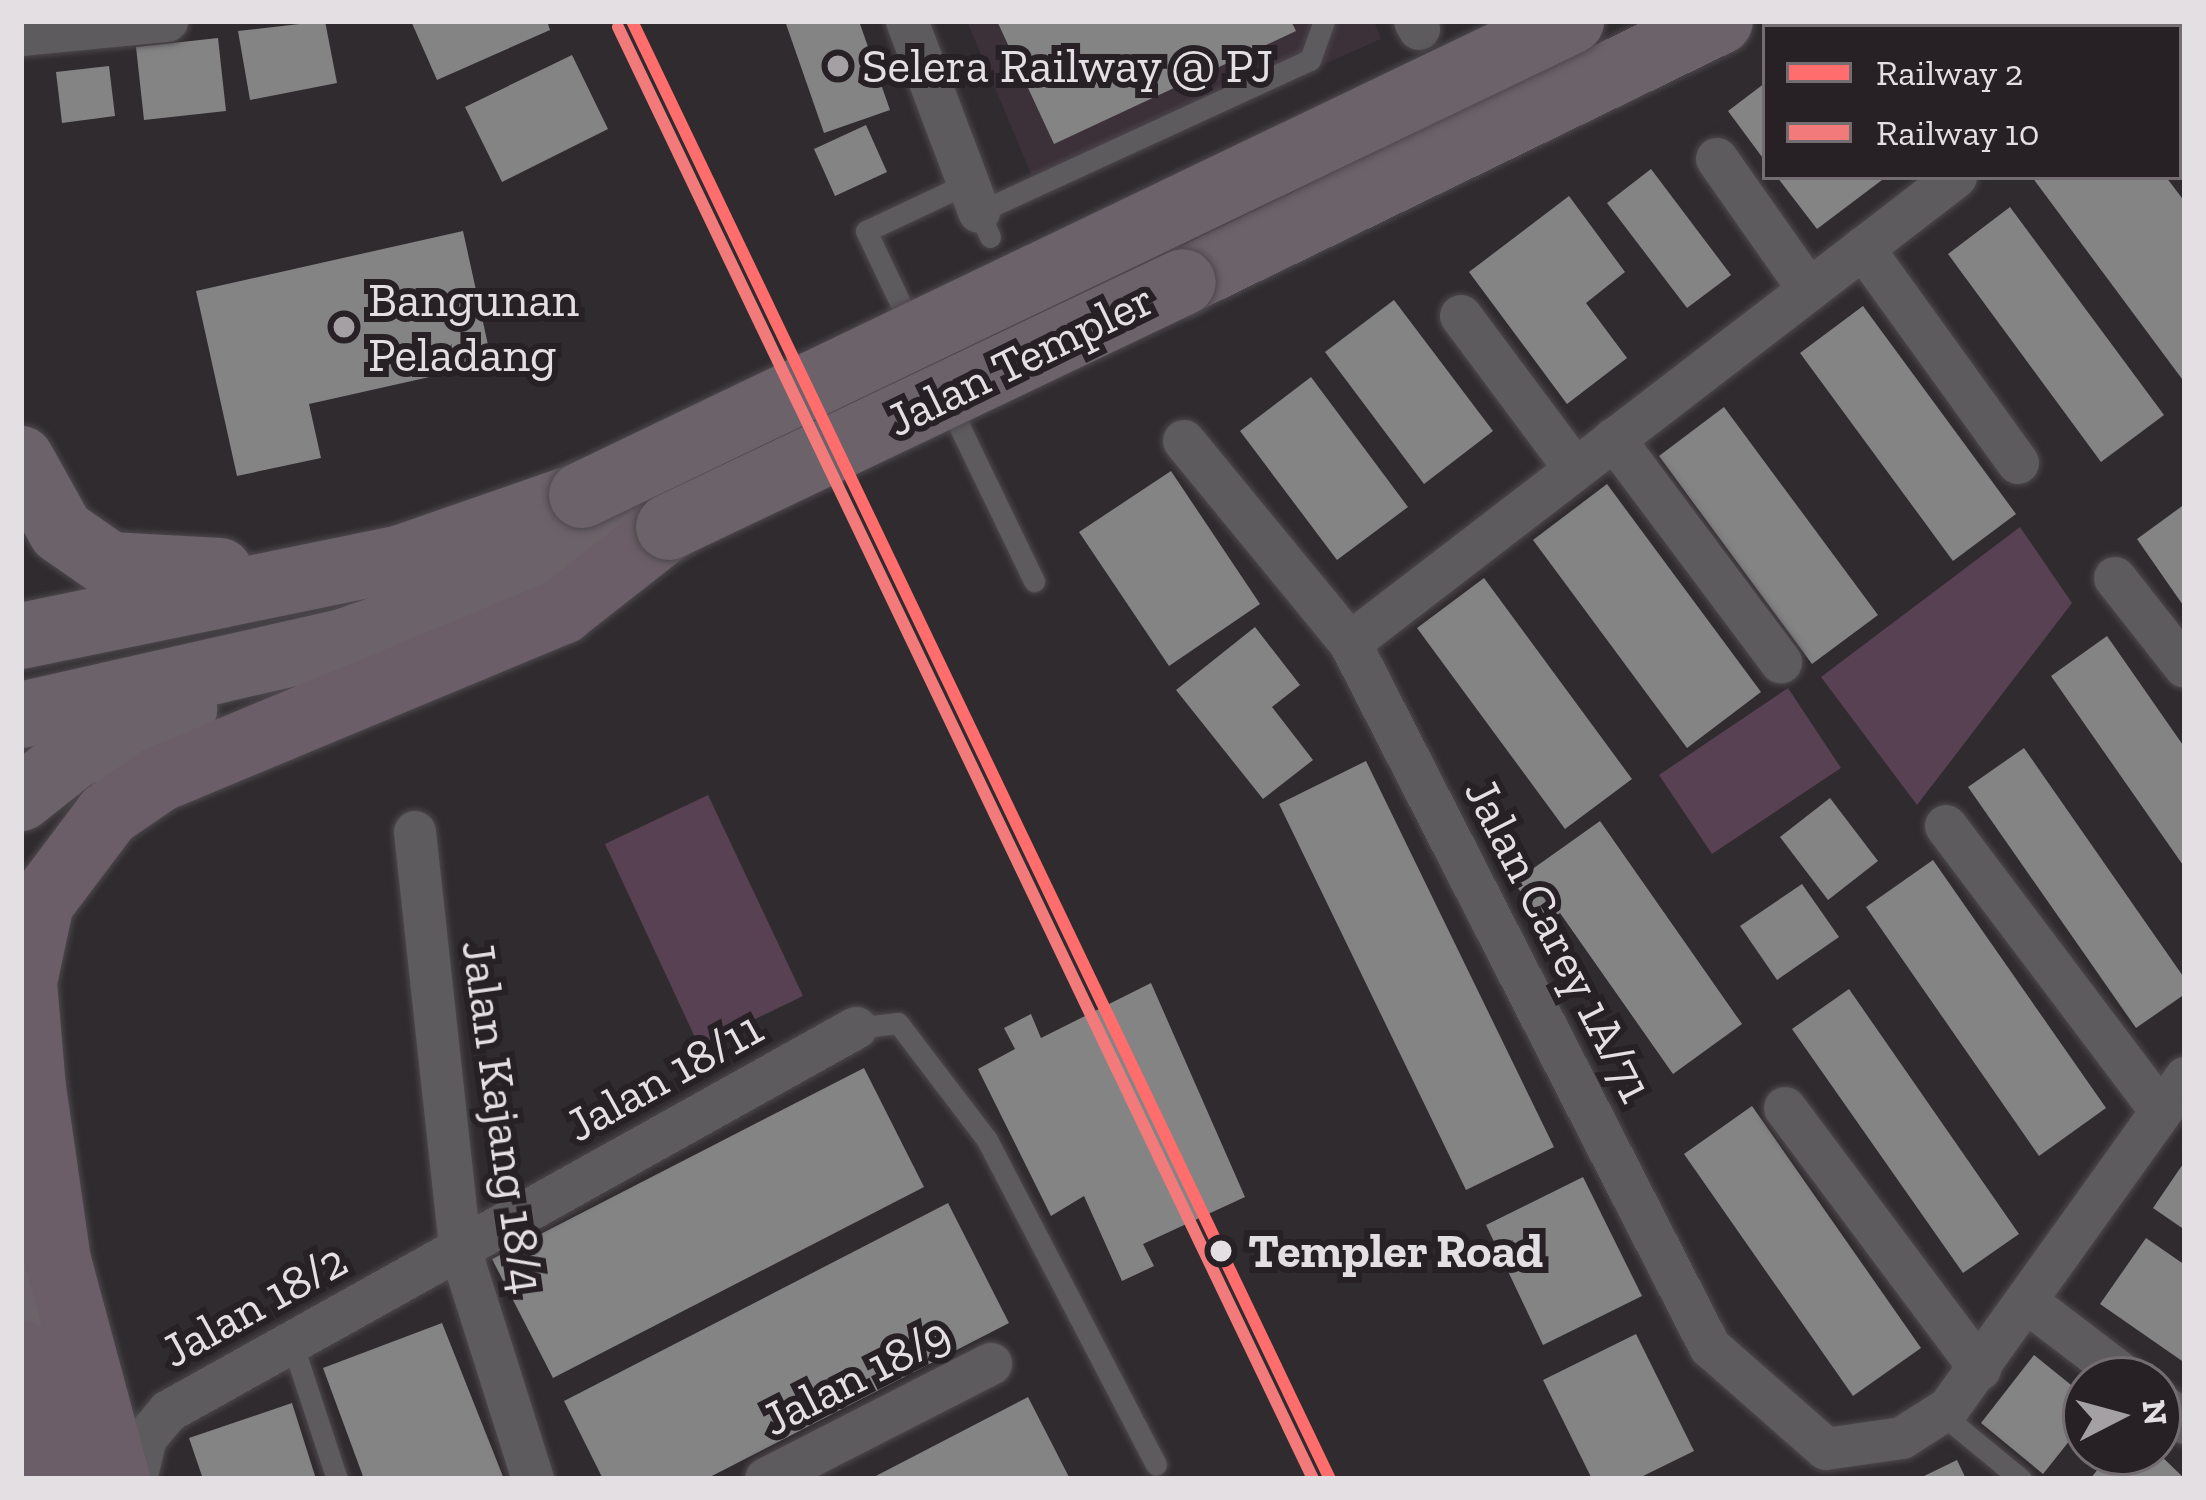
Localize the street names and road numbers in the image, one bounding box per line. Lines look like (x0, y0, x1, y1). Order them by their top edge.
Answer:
street label: Jalan Templer (877, 269, 1163, 449)
street label: Jalan Carey 1A/71 (1452, 768, 1666, 1112)
street label: Jalan Kajang 18/4 (450, 937, 556, 1297)
street label: Jalan 18/11 (556, 999, 772, 1153)
street label: Jalan 18/2 (151, 1231, 357, 1379)
street label: Jalan 18/9 (752, 1304, 960, 1448)

